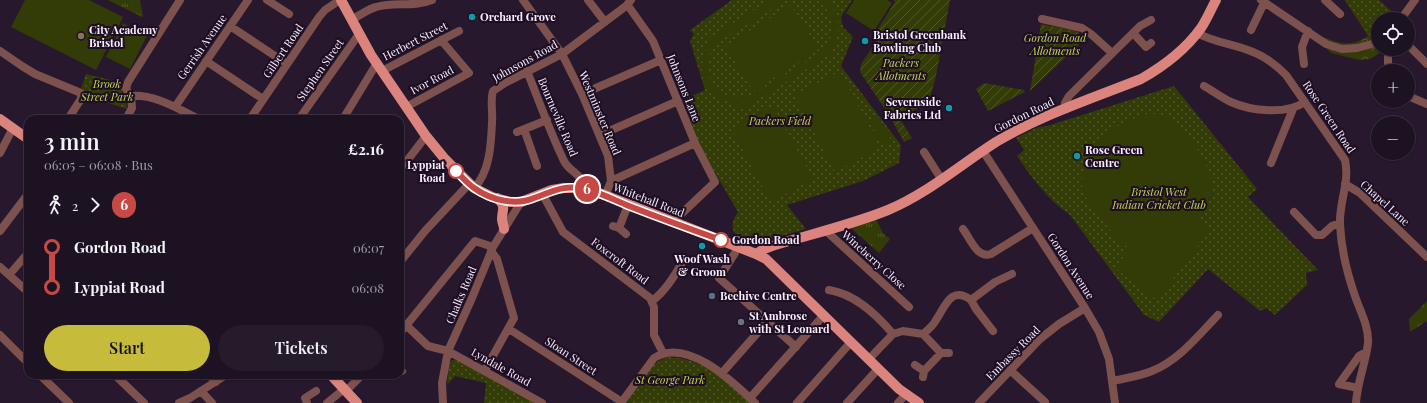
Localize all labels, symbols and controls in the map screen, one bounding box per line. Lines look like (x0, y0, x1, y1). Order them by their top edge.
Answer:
place label: Orchard Grove (480, 9, 556, 24)
street label: Gerrish Avenue (174, 11, 230, 82)
marker: Orchard Grove (467, 12, 477, 22)
map controls (1371, 12, 1415, 160)
button: locate (1371, 12, 1415, 56)
street label: Herbert Street (380, 18, 450, 63)
street label: Gilbert Road (259, 20, 307, 81)
place label: City Academy Bristol (89, 22, 158, 50)
place label: Bristol Greenbank Bowling Club (873, 27, 967, 55)
park label: Gordon Road Allotments (1024, 30, 1087, 58)
marker: City Academy Bristol (76, 31, 86, 41)
street label: Stephen Street (293, 36, 347, 104)
street label: Johnsons Road (489, 36, 561, 85)
marker: Bristol Greenbank Bowling Club (860, 36, 870, 46)
street label: Johnsons Lane (664, 51, 705, 124)
park label: Packers Allotments (875, 55, 927, 83)
street label: Ivor Road (407, 62, 457, 97)
button: + (1371, 64, 1415, 108)
street label: Westminster Road (576, 68, 625, 158)
street label: Bourneville Road (535, 75, 582, 159)
park label: Brook Street Park (80, 76, 134, 104)
street label: Rose Green Road (1300, 78, 1360, 156)
street label: Gordon Road (991, 93, 1057, 136)
place label: Severnside Fabrics Ltd (884, 94, 941, 122)
marker: Severnside Fabrics Ltd (944, 103, 954, 113)
park label: Packers Field (748, 113, 812, 128)
button: − (1371, 116, 1415, 160)
text: 3 min (44, 126, 100, 156)
text: £2.16 (348, 139, 384, 159)
place label: Rose Green Centre (1085, 142, 1143, 170)
marker: Rose Green Centre (1072, 151, 1082, 161)
text: 06:05 – 06:08 · Bus (44, 156, 153, 173)
place label: Lyppiat Road (407, 157, 445, 185)
marker: Lyppiat Road (448, 163, 464, 179)
line badge: 6 (574, 176, 600, 202)
street label: Chapel Lane (1357, 176, 1414, 229)
text: 6 (583, 179, 591, 198)
street label: Whitehall Road (611, 179, 687, 220)
park label: Bristol West Indian Cricket Club (1111, 184, 1206, 212)
icon: walk (44, 194, 66, 216)
icon: forward (84, 194, 106, 216)
text: 6 (120, 195, 128, 214)
text: 2 (72, 197, 78, 214)
street label: Wineberry Close (838, 226, 910, 293)
street label: Gordon Avenue (1044, 230, 1099, 302)
marker: Gordon Road (713, 232, 729, 248)
place label: Gordon Road (732, 232, 800, 247)
street label: Foxcroft Road (588, 234, 653, 288)
text: Gordon Road (74, 237, 166, 257)
text: 06:07 (353, 239, 384, 256)
marker: Woof Wash & Groom (697, 241, 707, 251)
place label: Woof Wash & Groom (673, 251, 730, 279)
street label: Chalks Road (442, 263, 480, 326)
text: Lyppiat Road (74, 277, 165, 297)
text: 06:08 (351, 279, 384, 296)
place label: Beehive Centre (720, 288, 797, 303)
marker: Beehive Centre (707, 291, 717, 301)
place label: St Ambrose with St Leonard (748, 308, 830, 336)
marker: St Ambrose with St Leonard (736, 317, 746, 327)
street label: Embassy Road (982, 322, 1043, 383)
button: Start (44, 325, 210, 371)
button: Tickets (218, 325, 384, 371)
street label: Sloan Street (542, 333, 600, 378)
street label: Lyndale Road (469, 344, 534, 389)
park label: St George Park (634, 372, 705, 387)

